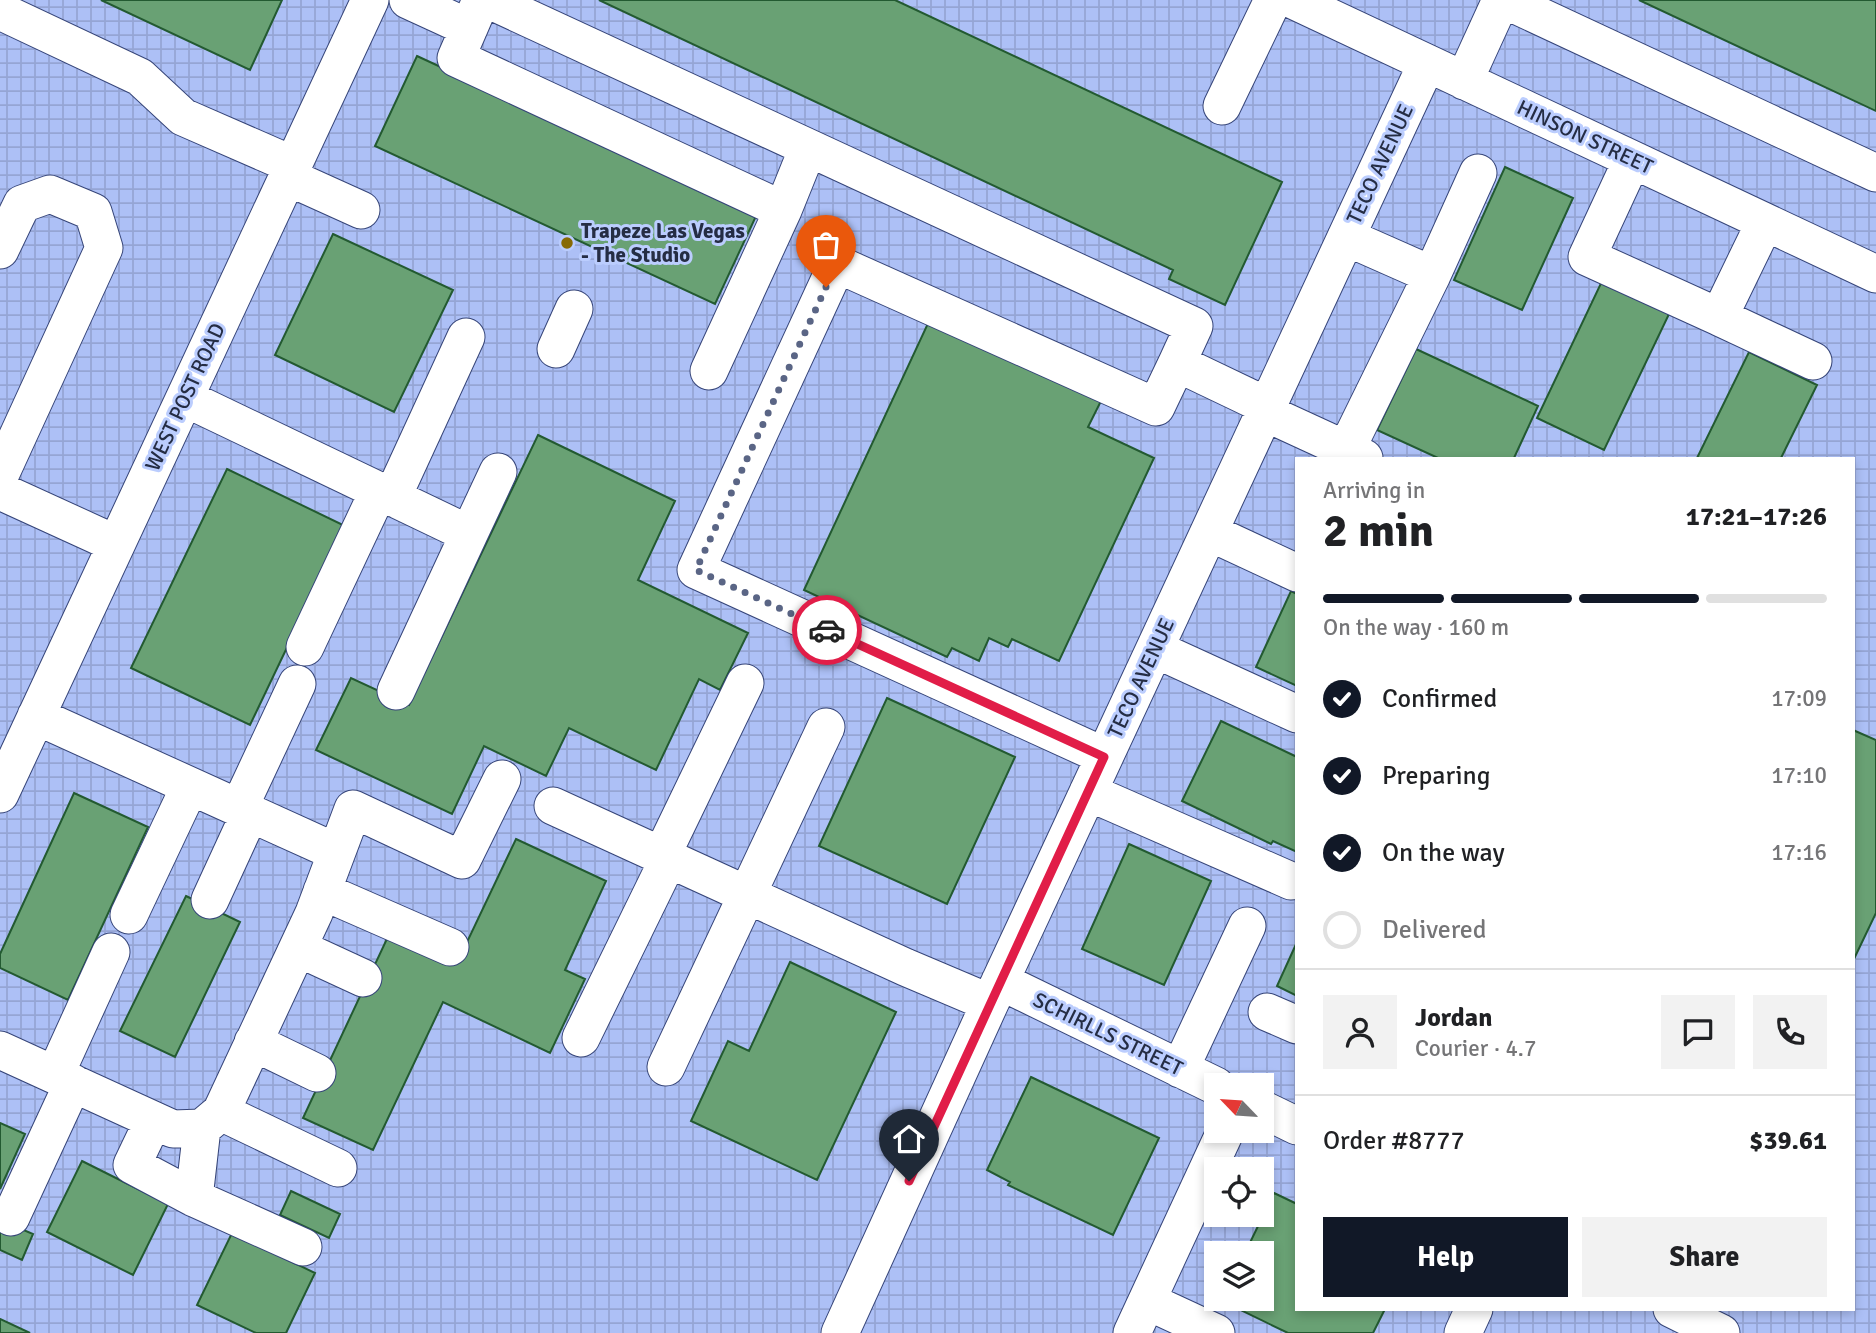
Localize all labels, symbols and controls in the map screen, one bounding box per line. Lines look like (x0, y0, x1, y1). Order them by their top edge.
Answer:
street label: HINSON STREET (1513, 94, 1658, 180)
street label: TECO AVENUE (1341, 100, 1419, 228)
pin (796, 215, 856, 287)
place label: Trapeze Las Vegas - The Studio (581, 218, 745, 268)
icon: bag (807, 226, 845, 264)
marker: Trapeze Las Vegas - The Studio (559, 235, 575, 251)
street label: WEST POST ROAD (139, 319, 231, 475)
text: Arriving in (1323, 476, 1425, 505)
text: 17:21–17:26 (1686, 501, 1827, 533)
text: 2 min (1323, 503, 1434, 559)
courier (792, 595, 862, 665)
icon: car (808, 611, 846, 649)
text: On the way · 160 m (1323, 613, 1509, 642)
street label: TECO AVENUE (1102, 614, 1180, 742)
icon: check (1323, 680, 1361, 718)
text: Confirmed (1382, 683, 1497, 715)
text: 17:09 (1771, 684, 1827, 713)
icon: check (1323, 757, 1361, 795)
text: Preparing (1382, 760, 1490, 792)
text: 17:10 (1771, 761, 1827, 790)
icon: check (1323, 834, 1361, 872)
text: On the way (1382, 837, 1505, 869)
text: 17:16 (1771, 838, 1827, 867)
text: Delivered (1382, 914, 1487, 946)
street label: SCHIRLLS STREET (1029, 987, 1188, 1082)
button: person (1323, 995, 1397, 1069)
button: chat (1661, 995, 1735, 1069)
button: phone (1753, 995, 1827, 1069)
text: Jordan (1415, 1002, 1492, 1034)
text: Courier · 4.7 (1415, 1034, 1536, 1063)
north arrow (1204, 1073, 1274, 1143)
map controls (1204, 1073, 1274, 1311)
pin (879, 1109, 939, 1181)
icon: home (890, 1120, 928, 1158)
text: Order #8777 (1323, 1125, 1464, 1157)
text: $39.61 (1749, 1125, 1827, 1157)
button: locate (1204, 1157, 1274, 1227)
button: Help (1323, 1217, 1568, 1297)
button: Share (1582, 1217, 1827, 1297)
button: layers (1204, 1241, 1274, 1311)

